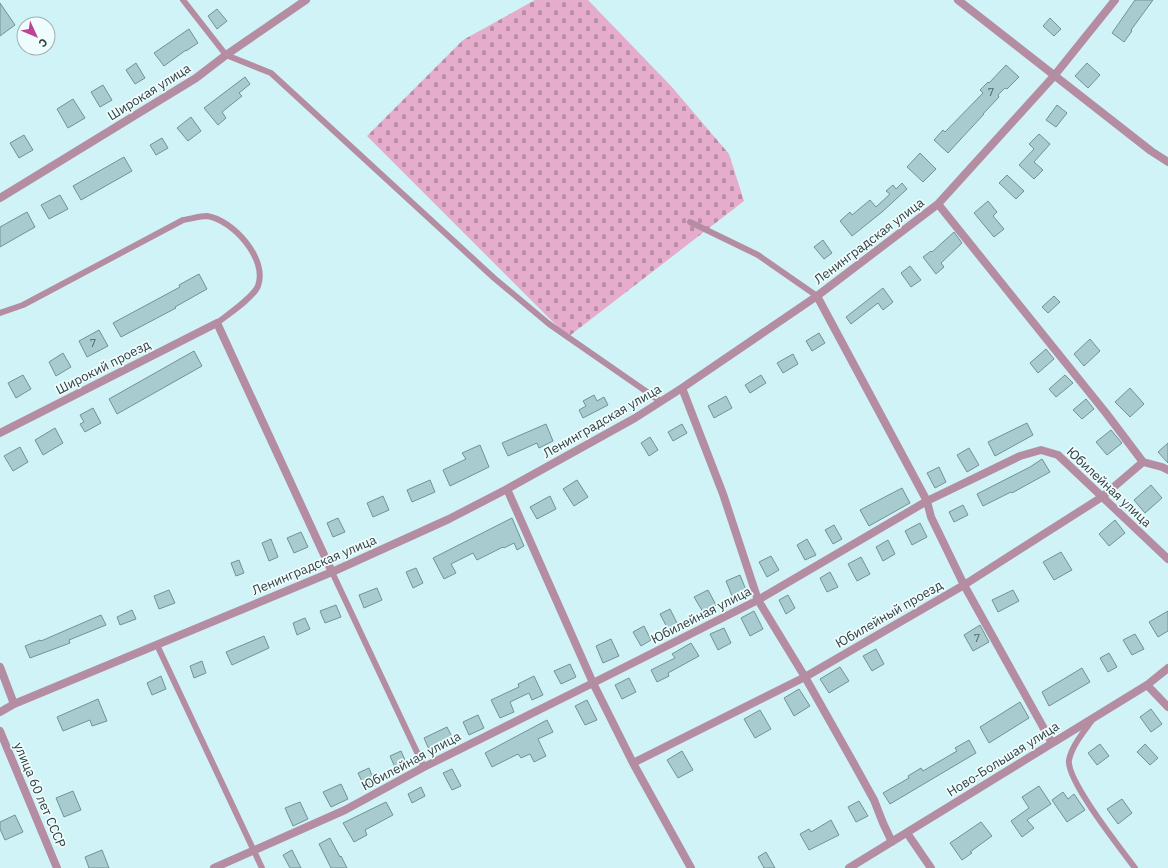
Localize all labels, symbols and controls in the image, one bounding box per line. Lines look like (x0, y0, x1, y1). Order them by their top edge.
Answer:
north arrow (16, 16, 56, 56)
text: С (36, 36, 51, 50)
street label: Широкая улица (104, 60, 194, 124)
house number: 7 (988, 85, 994, 99)
street label: Ленинградская улица (810, 194, 928, 288)
street label: Широкий проезд (53, 336, 153, 398)
house number: 7 (90, 336, 96, 350)
street label: Ленинградская улица (540, 380, 664, 462)
street label: Юбилейная улица (1063, 443, 1155, 531)
street label: Ленинградская улица (249, 531, 379, 599)
street label: Юбилейный проезд (832, 576, 946, 652)
street label: Юбилейная улица (648, 582, 754, 648)
house number: 7 (974, 631, 980, 645)
street label: Ново-Большая улица (944, 718, 1062, 800)
street label: Юбилейная улица (358, 728, 464, 794)
street label: улица 60 лет СССР (10, 740, 70, 850)

